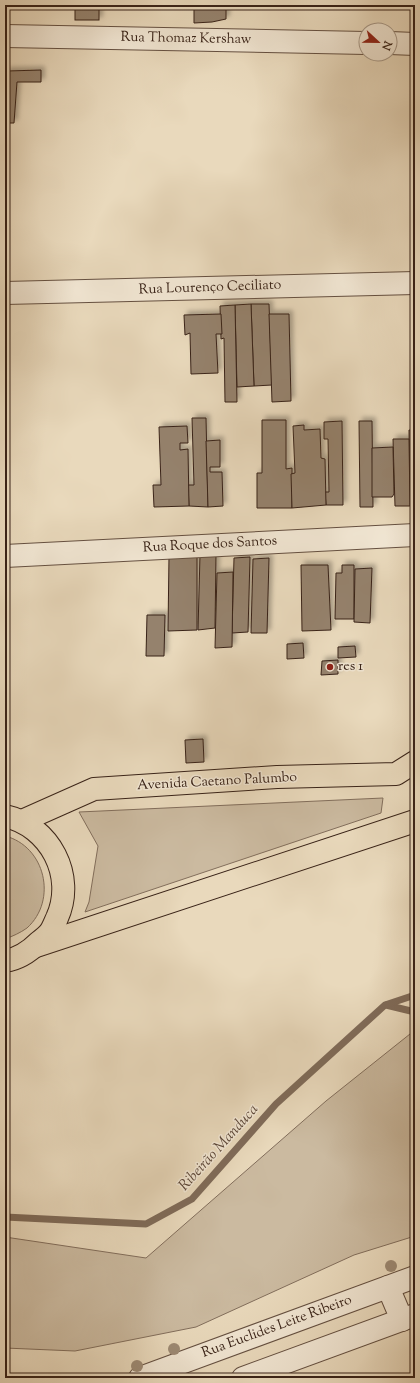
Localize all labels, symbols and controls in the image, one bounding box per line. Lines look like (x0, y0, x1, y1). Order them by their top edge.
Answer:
north arrow (358, 22, 398, 62)
street label: Rua Thomaz Kershaw (120, 28, 252, 50)
text: N (377, 37, 396, 53)
street label: Rua Lourenço Ceciliato (138, 276, 282, 300)
street label: Rua Roque dos Santos (142, 531, 278, 559)
place label: res 1 (338, 657, 363, 677)
marker: res 1 (325, 662, 335, 672)
street label: Avenida Caetano Palumbo (137, 768, 298, 796)
water label: Ribeirão Manduca (174, 1100, 264, 1196)
street label: Rua Euclides Leite Ribeiro (199, 1290, 355, 1364)

